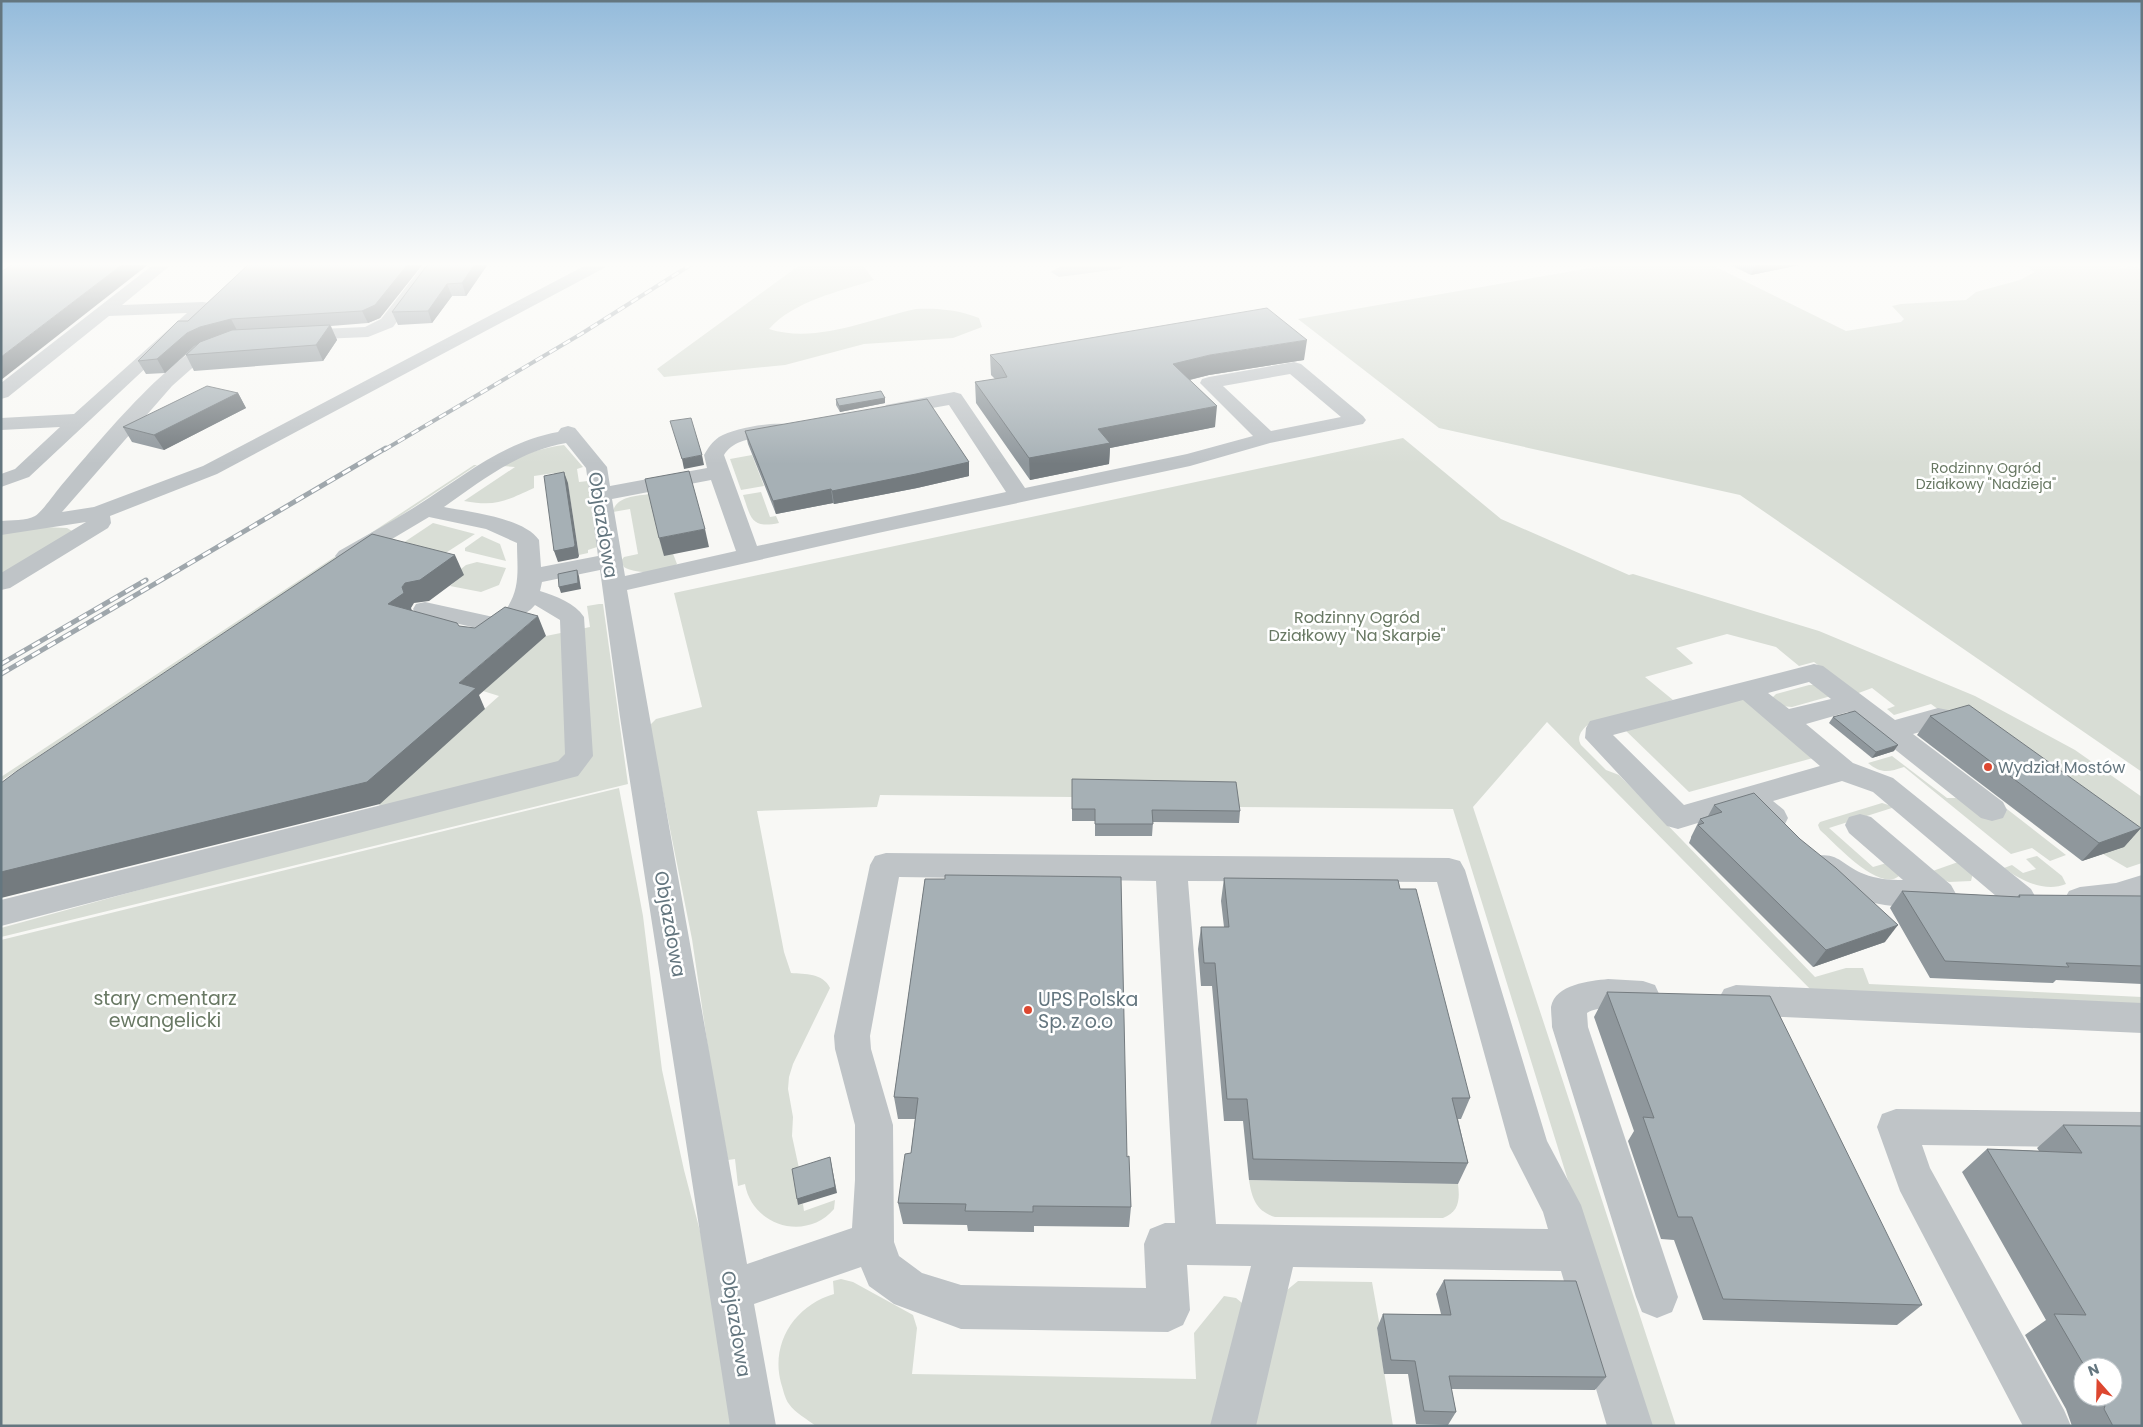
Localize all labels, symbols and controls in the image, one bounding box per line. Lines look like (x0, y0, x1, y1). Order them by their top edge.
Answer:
park label: Rodzinny Ogród Działkowy "Nadzieja" (1916, 458, 2056, 494)
street label: Objazdowa (581, 470, 625, 580)
park label: Rodzinny Ogród Działkowy "Na Skarpie" (1268, 606, 1446, 647)
place label: Wydział Mostów (1998, 756, 2125, 779)
marker: Wydział Mostów (1982, 761, 1994, 773)
street label: Objazdowa (647, 869, 693, 979)
park label: stary cmentarz ewangelicki (93, 985, 237, 1034)
place label: UPS Polska Sp. z o.o (1038, 986, 1138, 1035)
marker: UPS Polska Sp. z o.o (1022, 1004, 1034, 1016)
street label: Objazdowa (714, 1269, 758, 1379)
north arrow (2073, 1357, 2123, 1407)
text: N (2085, 1359, 2102, 1381)

